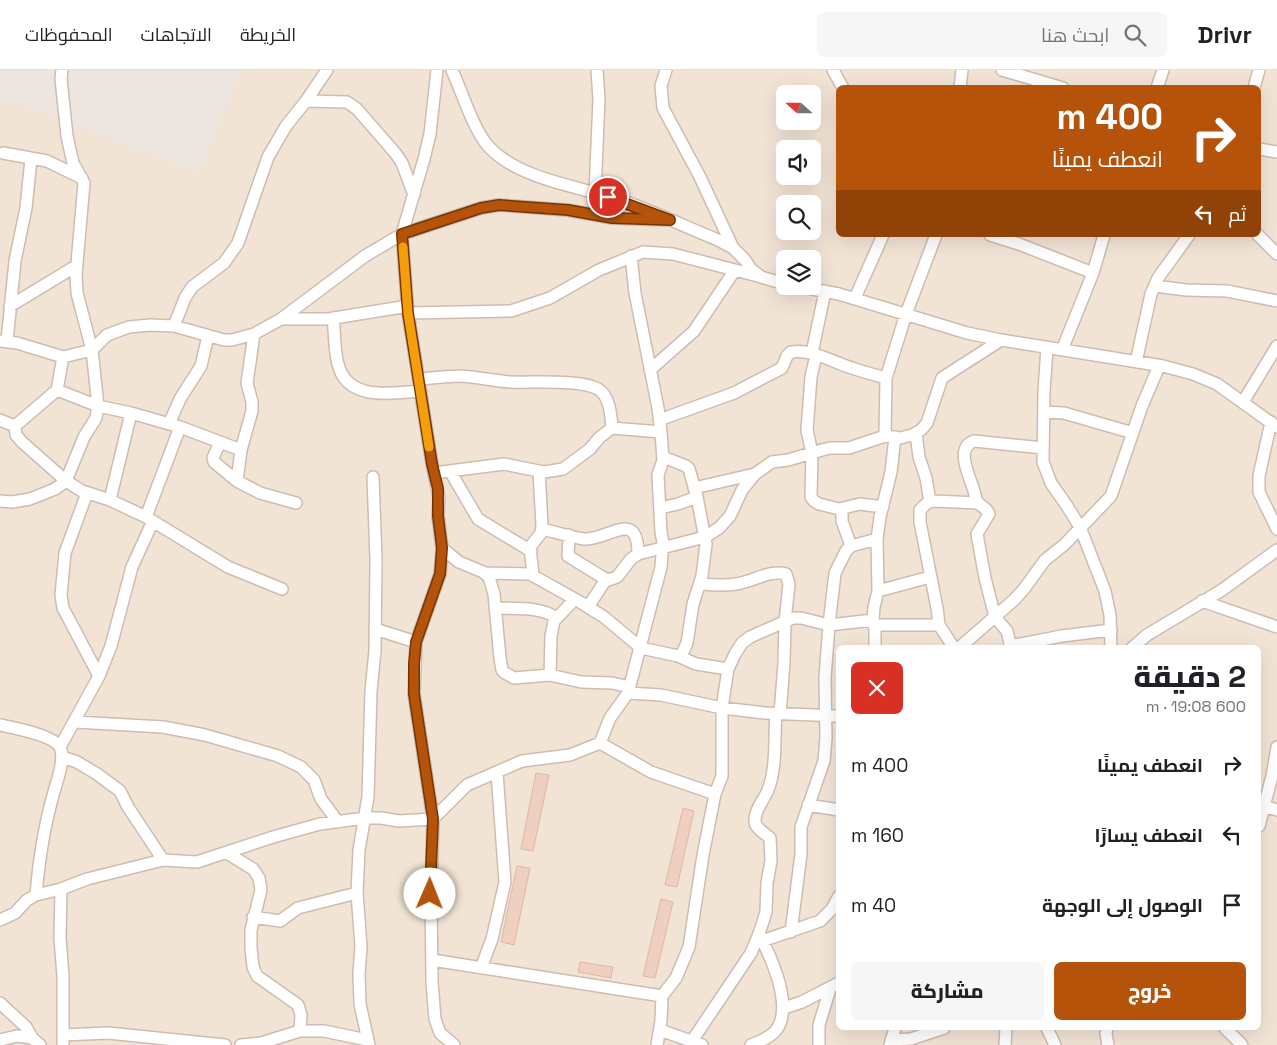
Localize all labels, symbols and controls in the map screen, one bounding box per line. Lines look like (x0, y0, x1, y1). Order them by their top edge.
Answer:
search box (817, 12, 1167, 57)
text: Drivr (1197, 19, 1252, 50)
icon: search (1121, 21, 1149, 49)
text: المحفوظات (25, 23, 113, 46)
text: الاتجاهات (141, 23, 212, 46)
text: الخريطة (240, 23, 296, 46)
text: ابحث هنا (1041, 23, 1109, 48)
north arrow (776, 85, 821, 130)
map controls (776, 85, 821, 295)
text: 400 m (1057, 95, 1163, 139)
icon: right (1181, 105, 1246, 170)
button: sound (776, 140, 821, 185)
text: انعطف يمينًا (1052, 145, 1163, 173)
pin (587, 176, 629, 218)
icon: arrive (594, 183, 622, 211)
button: search (776, 195, 821, 240)
icon: left (1190, 200, 1218, 228)
text: ثم (1228, 202, 1246, 227)
button: layers (776, 250, 821, 295)
text: 2 دقيقة (1133, 657, 1246, 696)
button: close (851, 662, 903, 714)
text: 600 m · 19:08 (1146, 696, 1246, 717)
icon: right (1218, 751, 1246, 779)
text: 400 m (851, 753, 908, 778)
text: انعطف يمينًا (1097, 753, 1203, 778)
icon: left (1218, 821, 1246, 849)
text: 160 m (851, 823, 904, 848)
text: انعطف يسارًا (1095, 823, 1203, 848)
position arrow (403, 867, 455, 919)
icon: arrive (1218, 891, 1246, 919)
text: 40 m (851, 893, 896, 918)
text: الوصول إلى الوجهة (1042, 893, 1203, 918)
button: مشاركة (851, 962, 1044, 1020)
button: خروج (1054, 962, 1246, 1020)

